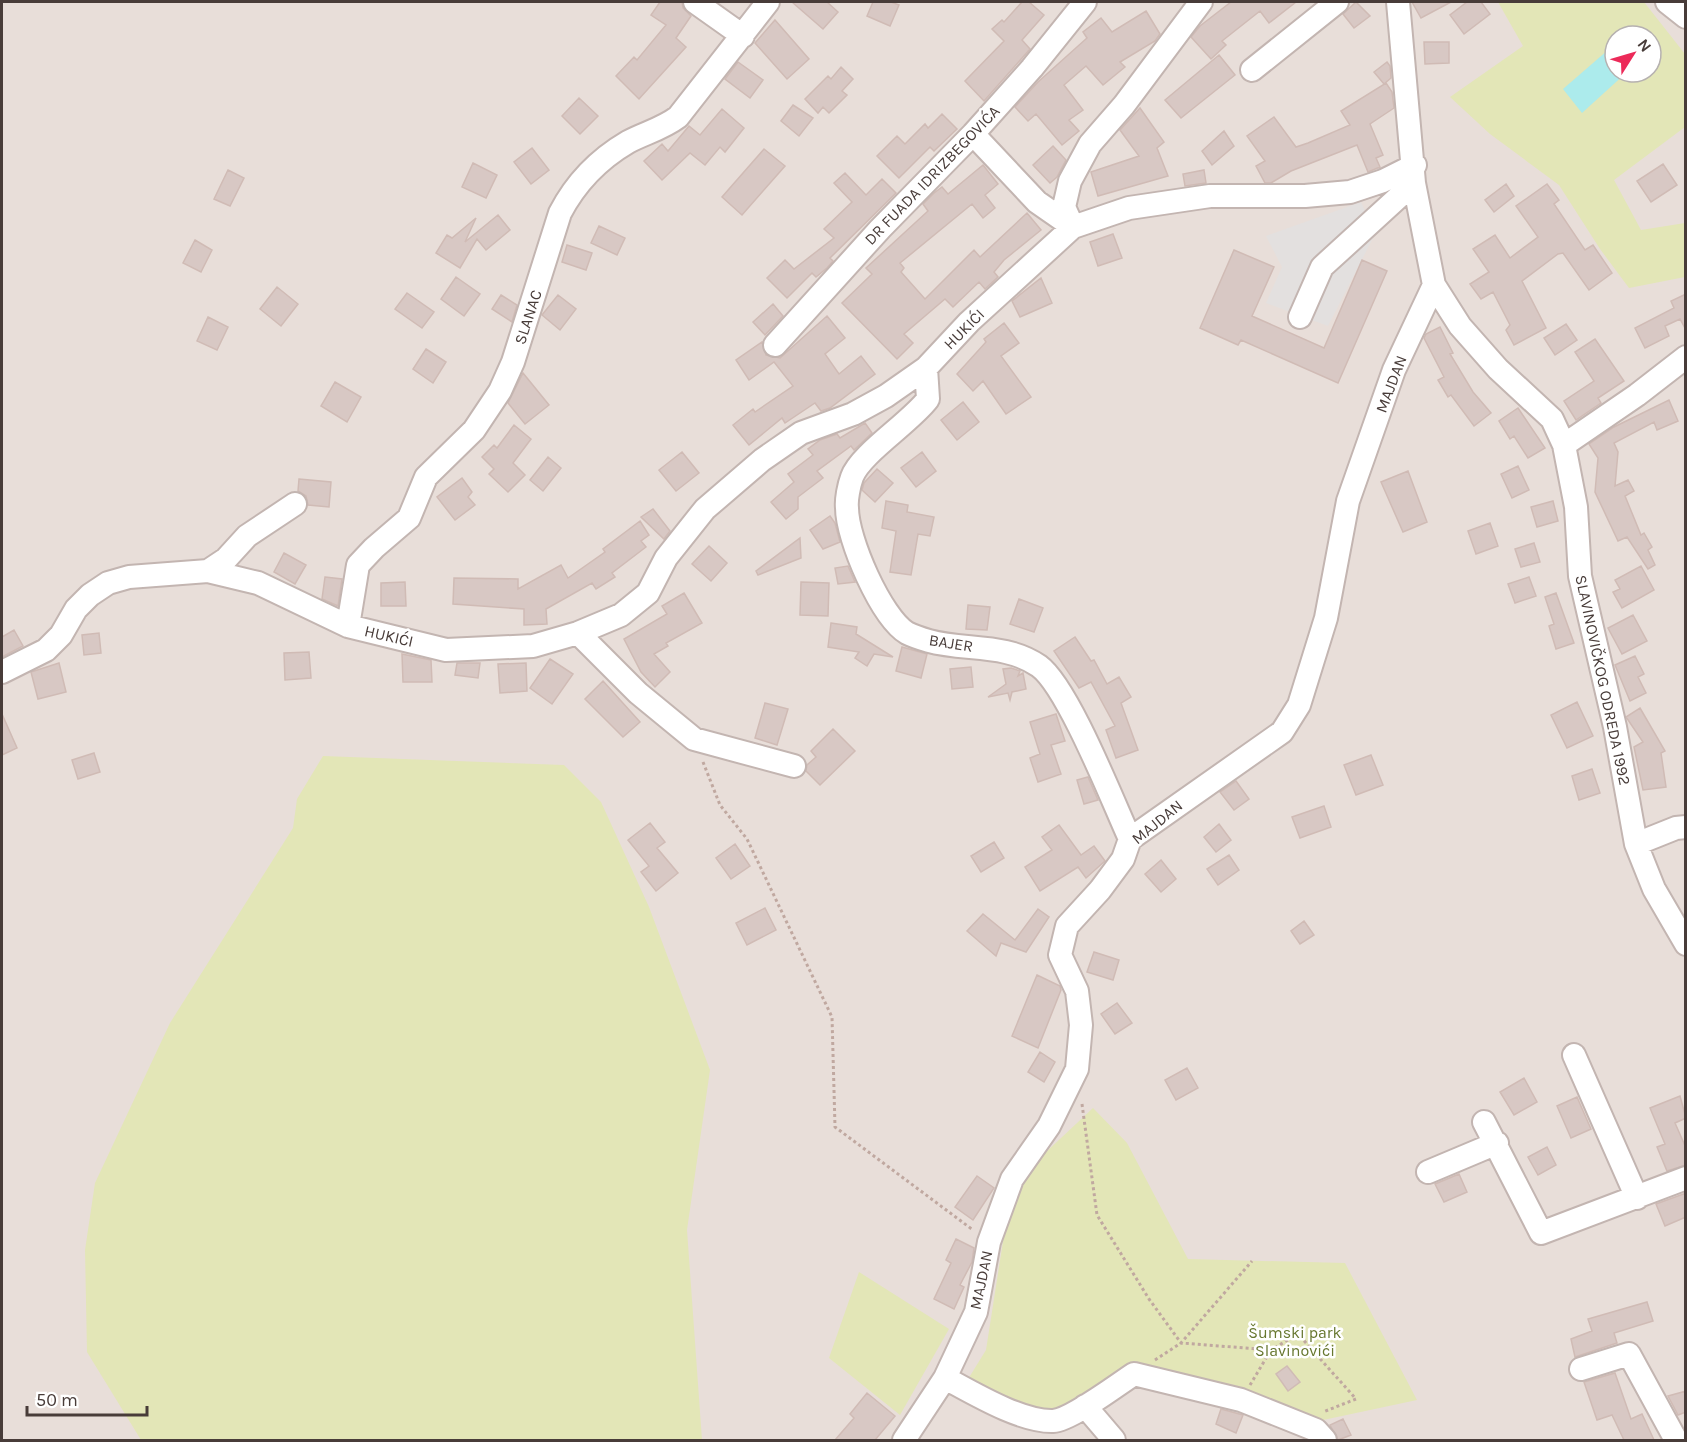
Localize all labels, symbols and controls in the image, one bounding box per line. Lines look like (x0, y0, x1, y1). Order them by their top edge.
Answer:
north arrow (1603, 24, 1663, 84)
text: N (1634, 35, 1656, 56)
street label: DR FUADA IDRIZBEGOVIĆA (860, 101, 1004, 249)
street label: SLANAC (510, 287, 546, 347)
street label: HUKIĆI (940, 305, 988, 353)
street label: MAJDAN (1371, 353, 1411, 415)
street label: SLAVINOVIČKOG ODREDA 1992 (1571, 573, 1635, 787)
street label: HUKIĆI (363, 621, 415, 651)
street label: BAJER (928, 630, 974, 656)
street label: MAJDAN (1128, 796, 1186, 848)
street label: MAJDAN (965, 1249, 997, 1311)
park label: Šumski park Slavinovići (1248, 1323, 1342, 1360)
scale bar (27, 1379, 147, 1417)
text: 50 m (36, 1389, 78, 1411)

